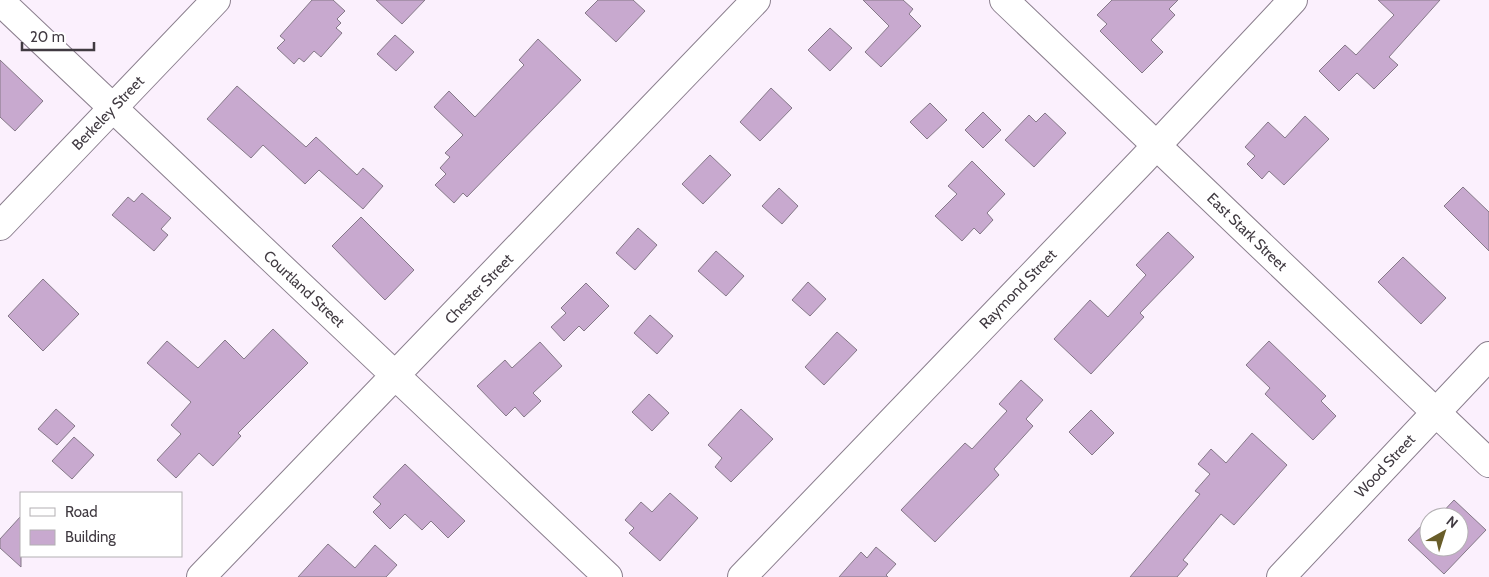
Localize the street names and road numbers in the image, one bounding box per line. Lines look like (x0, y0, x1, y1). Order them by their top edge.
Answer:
street label: Berkeley Street (68, 72, 148, 154)
street label: East Stark Street (1203, 189, 1291, 275)
street label: Raymond Street (976, 246, 1060, 332)
street label: Courtland Street (260, 247, 348, 331)
street label: Chester Street (441, 250, 517, 328)
street label: Wood Street (1351, 430, 1419, 502)

